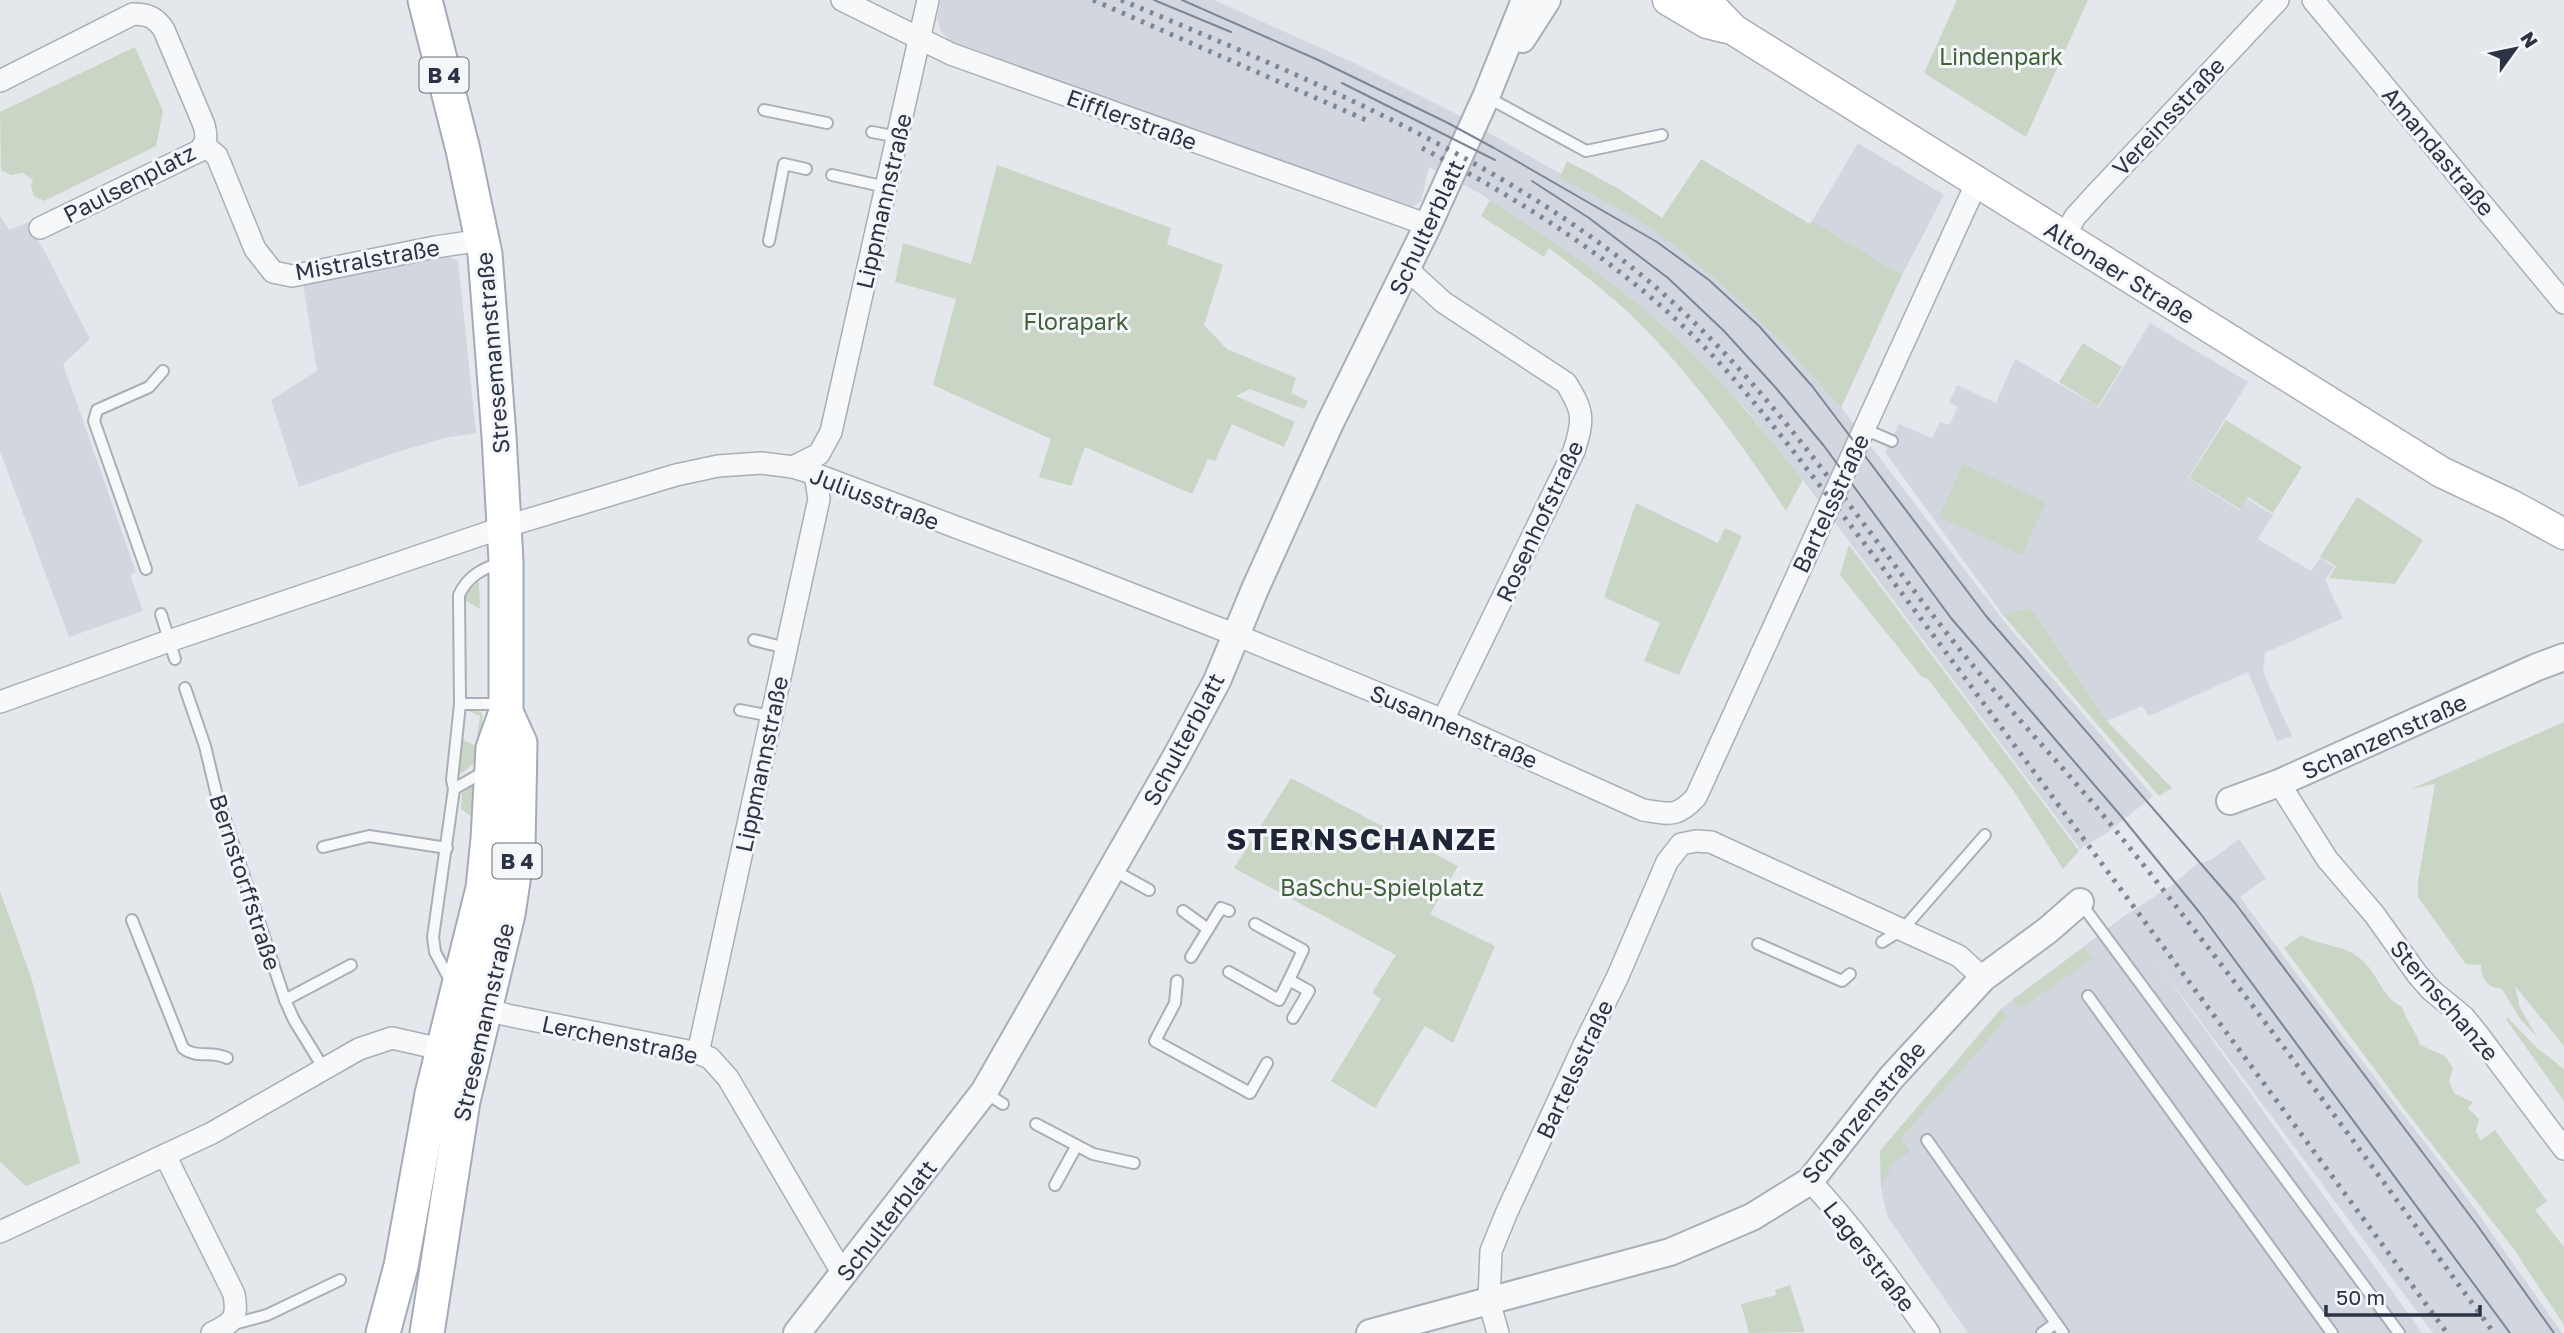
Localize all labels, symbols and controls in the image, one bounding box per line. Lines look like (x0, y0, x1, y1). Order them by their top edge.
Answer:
north arrow (2480, 14, 2550, 84)
text: N (2516, 27, 2543, 52)
park label: Lindenpark (1939, 42, 2063, 70)
street label: Vereinsstraße (2106, 51, 2230, 181)
road number: B 4 (420, 57, 468, 92)
street label: Amandastraße (2377, 81, 2501, 221)
street label: Eifflerstraße (1063, 83, 1201, 155)
street label: Lippmannstraße (849, 111, 917, 291)
street label: Paulsenplatz (58, 138, 200, 228)
street label: Schulterblatt (1382, 155, 1470, 299)
street label: Altonaer Straße (2040, 215, 2200, 329)
street label: Mistralstraße (293, 233, 441, 285)
street label: Stresemannstraße (469, 251, 515, 455)
park label: Florapark (1023, 307, 1129, 335)
street label: Bartelsstraße (1786, 429, 1874, 577)
street label: Rosenhofstraße (1489, 436, 1589, 606)
street label: Juliusstraße (806, 461, 944, 535)
street label: Schulterblatt (1136, 668, 1230, 810)
street label: Lippmannstraße (729, 674, 793, 854)
street label: Susannenstraße (1366, 678, 1542, 774)
street label: Schanzenstraße (2297, 687, 2471, 785)
street label: Bernstorffstraße (204, 791, 288, 973)
district label: STERNSCHANZE (1226, 821, 1498, 857)
road number: B 4 (492, 844, 542, 878)
park label: BaSchu-Spielplatz (1280, 873, 1484, 901)
street label: Stresemannstraße (447, 920, 519, 1124)
street label: Sternschanze (2385, 934, 2505, 1066)
street label: Bartelsstraße (1530, 995, 1618, 1143)
street label: Lerchenstraße (539, 1009, 701, 1069)
street label: Schanzenstraße (1795, 1035, 1931, 1189)
street label: Schulterblatt (830, 1154, 942, 1286)
street label: Lagerstraße (1818, 1195, 1922, 1317)
scale bar (2326, 1274, 2480, 1318)
text: 50 m (2336, 1284, 2385, 1310)

